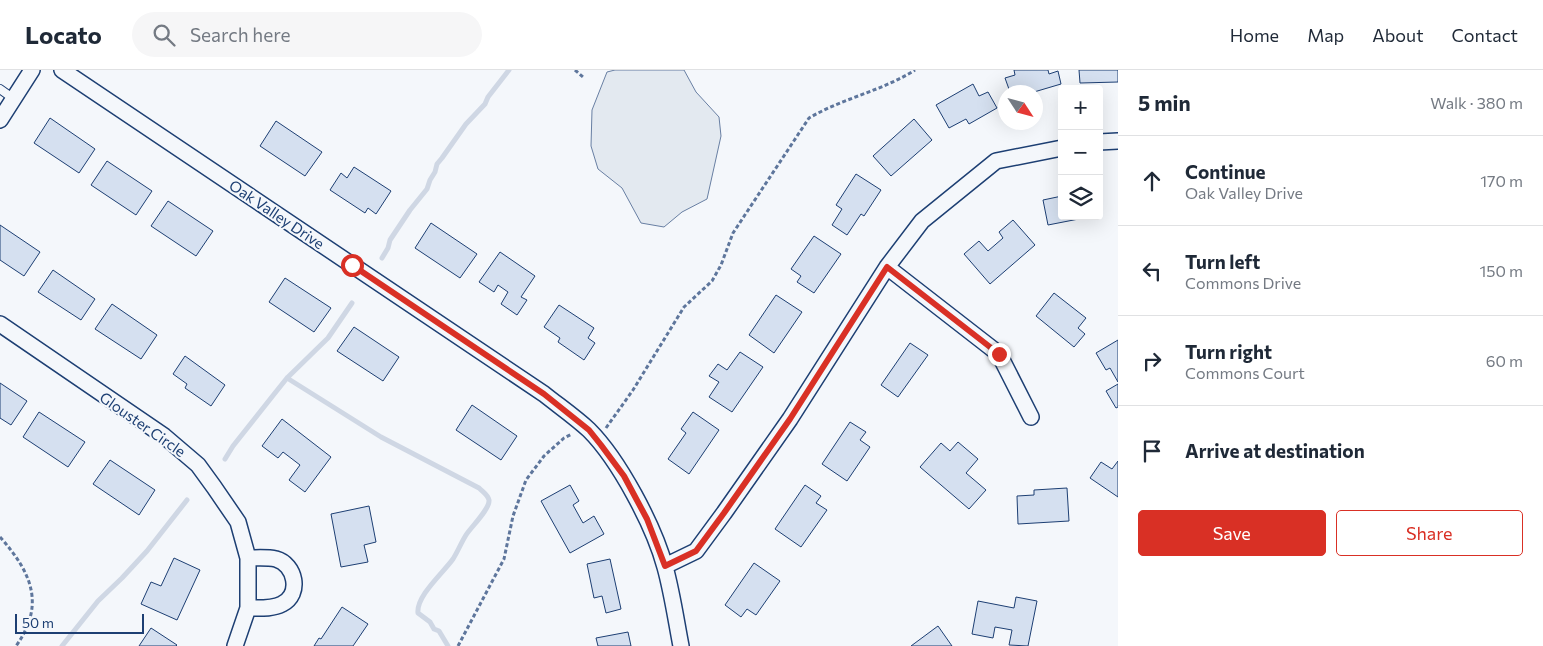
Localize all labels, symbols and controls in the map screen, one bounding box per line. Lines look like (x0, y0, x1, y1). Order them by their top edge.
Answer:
search box (132, 12, 482, 57)
text: Locato (25, 20, 102, 49)
icon: search (150, 21, 178, 49)
text: Search here (190, 23, 290, 46)
text: Home (1230, 24, 1279, 46)
text: Map (1307, 24, 1344, 46)
text: About (1372, 24, 1424, 46)
text: Contact (1452, 24, 1518, 46)
north arrow (998, 85, 1043, 130)
map controls (1058, 85, 1103, 220)
button: + (1058, 85, 1103, 130)
text: 5 min (1138, 90, 1191, 115)
text: Walk · 380 m (1430, 93, 1523, 112)
button: − (1058, 130, 1103, 175)
text: Continue (1185, 160, 1265, 183)
icon: ahead (1138, 167, 1166, 195)
text: 170 m (1480, 171, 1523, 190)
button: layers (1058, 175, 1103, 220)
street label: Oak Valley Drive (226, 176, 328, 252)
text: Oak Valley Drive (1185, 183, 1303, 202)
text: Turn left (1185, 250, 1260, 273)
route start (341, 254, 364, 277)
icon: left (1138, 257, 1166, 285)
text: 150 m (1480, 261, 1523, 280)
text: Commons Drive (1185, 273, 1301, 292)
text: Turn right (1185, 340, 1272, 363)
route end (988, 343, 1011, 366)
icon: right (1138, 347, 1166, 375)
text: 60 m (1486, 351, 1523, 370)
text: Commons Court (1185, 363, 1305, 382)
street label: Glouster Circle (97, 388, 189, 460)
icon: arrive (1138, 437, 1166, 465)
text: Arrive at destination (1185, 439, 1365, 462)
button: Save (1138, 510, 1326, 556)
button: Share (1336, 510, 1523, 556)
scale bar (15, 611, 144, 634)
text: 50 m (22, 614, 54, 631)

